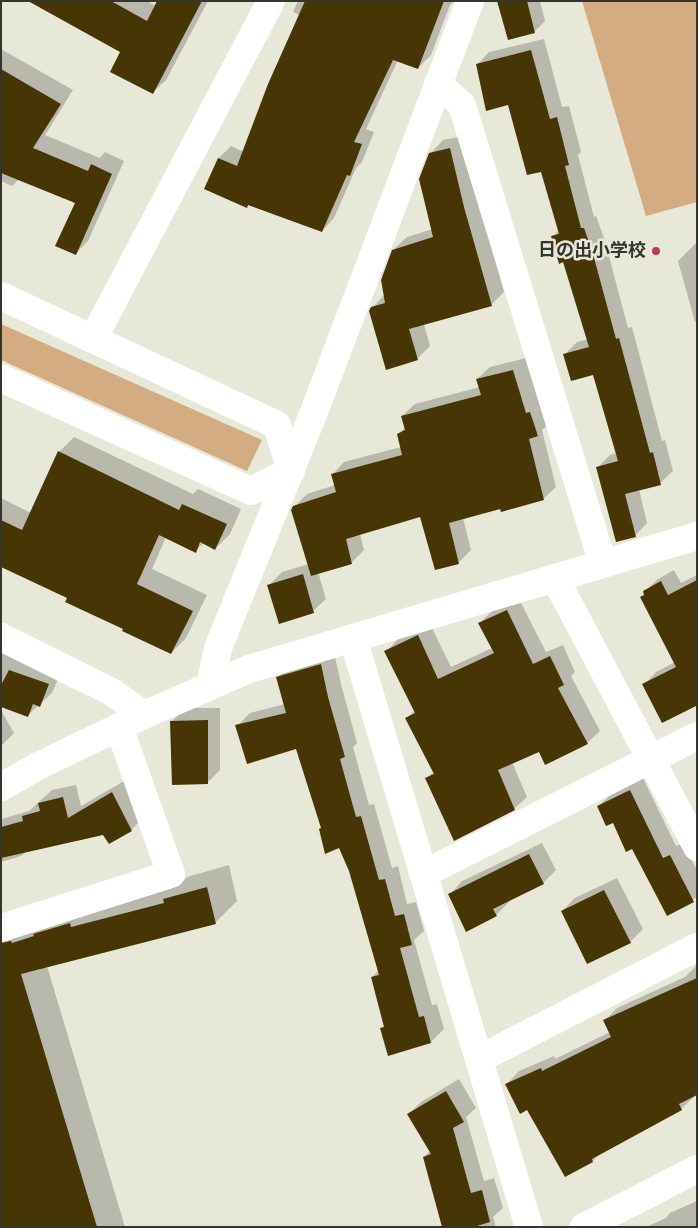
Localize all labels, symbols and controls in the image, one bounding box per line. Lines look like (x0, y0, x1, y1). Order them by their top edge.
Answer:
place label: 日の出小学校 (538, 240, 646, 262)
marker: 日の出小学校 (650, 245, 662, 257)

